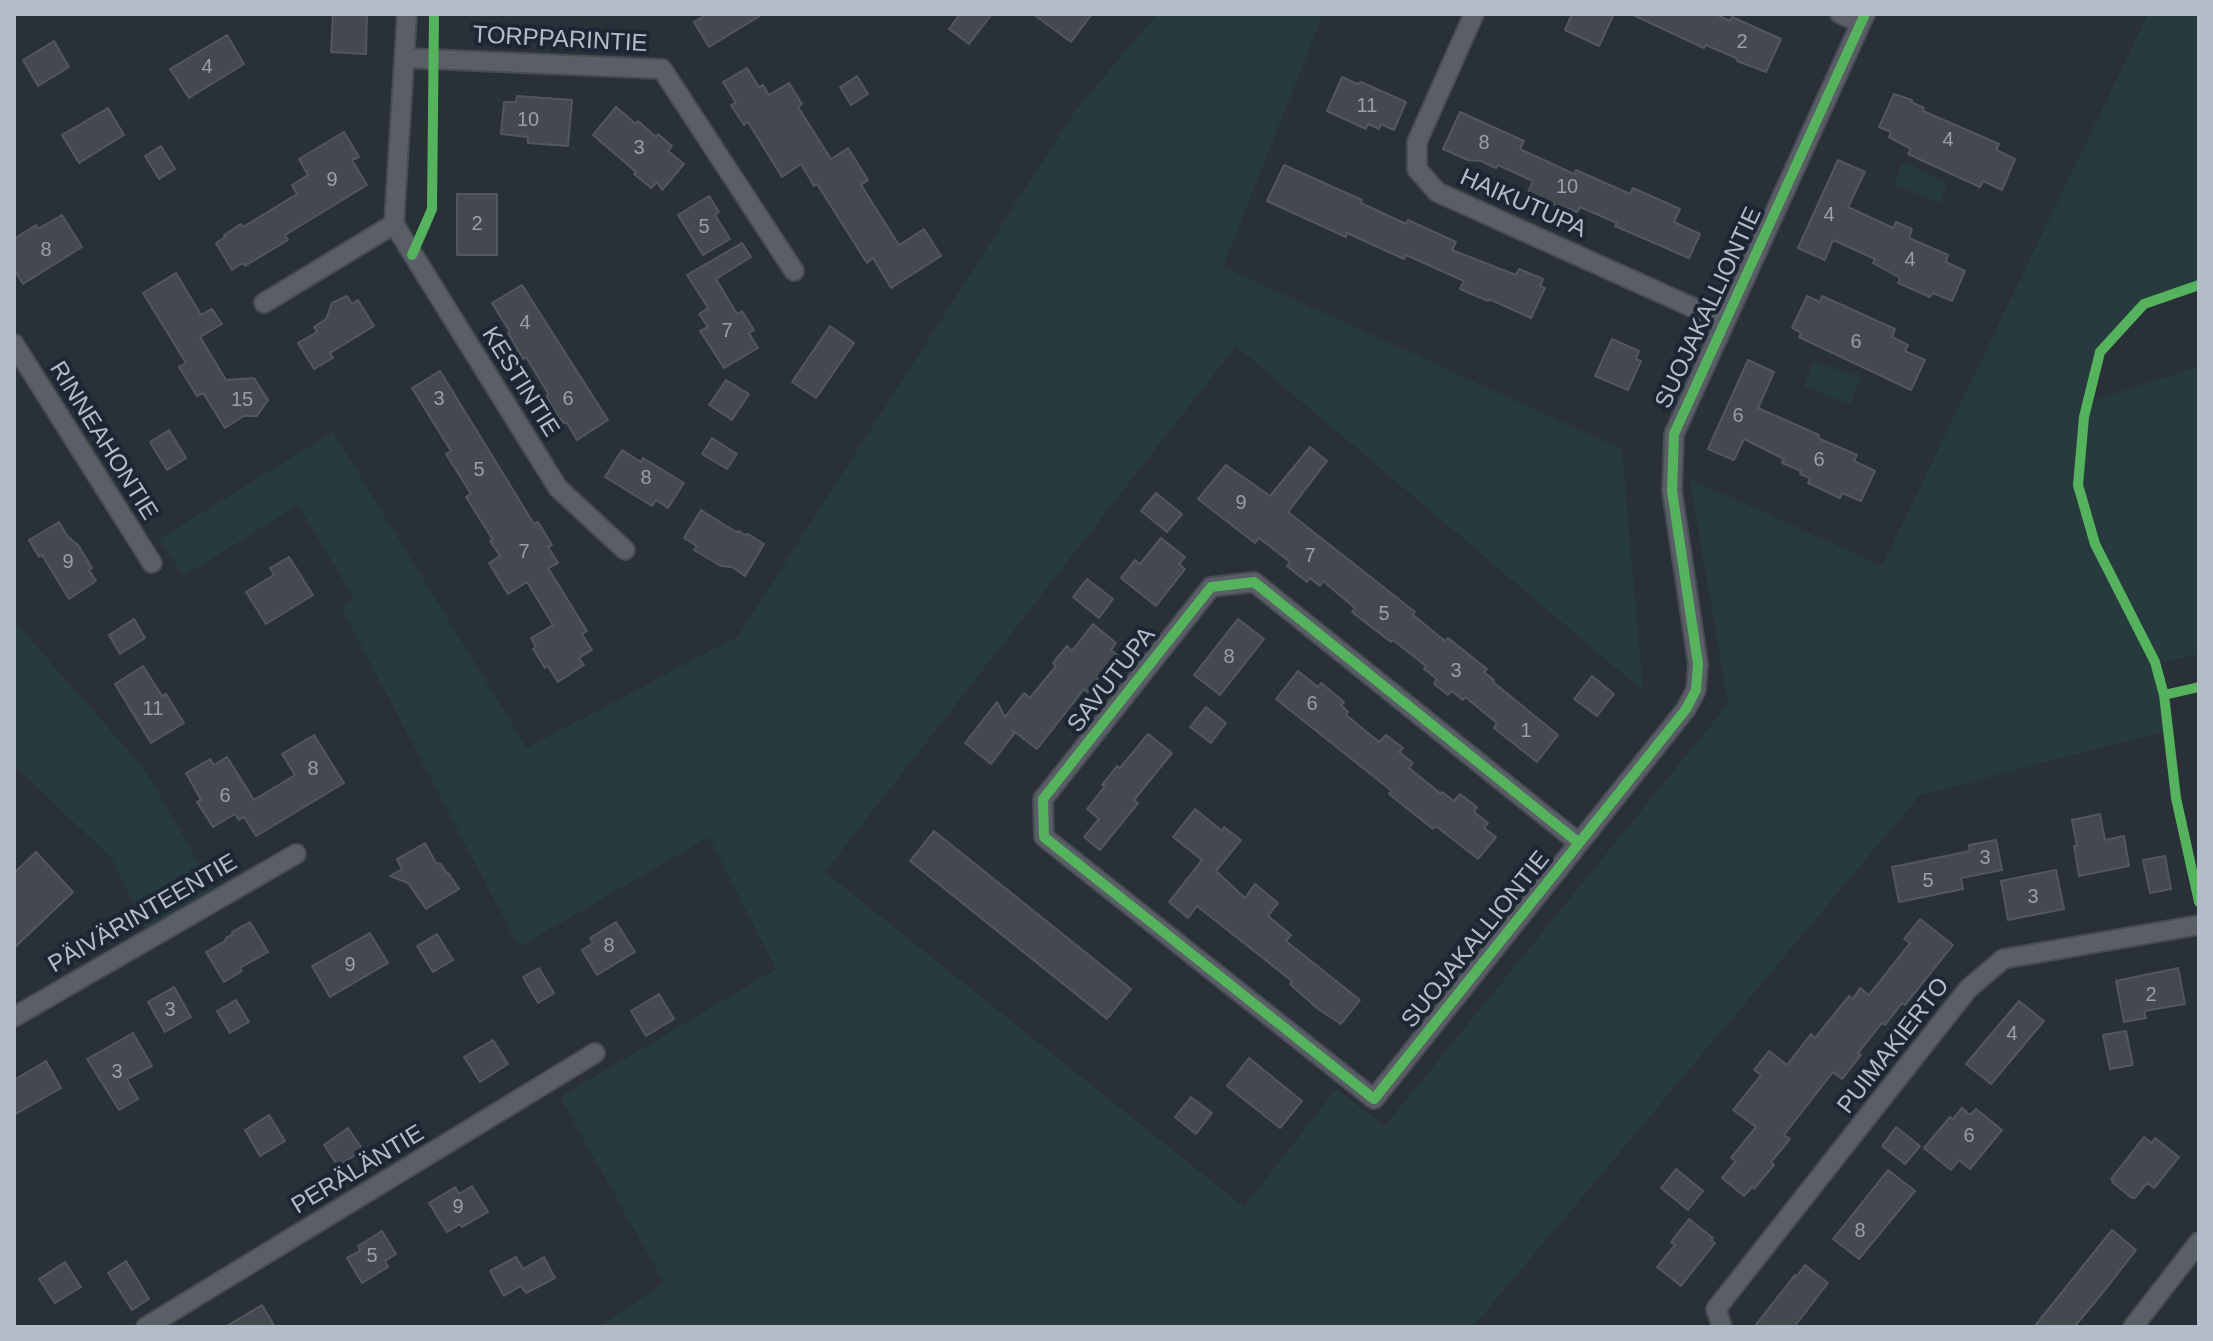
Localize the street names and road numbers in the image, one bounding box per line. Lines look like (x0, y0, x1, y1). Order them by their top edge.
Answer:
street label: TORPPARINTIE (472, 21, 648, 59)
street label: HAIKUTUPA (1455, 163, 1591, 245)
street label: SUOJAKALLIONTIE (1650, 203, 1768, 413)
street label: KESTINTIE (475, 322, 565, 442)
street label: RINNEAHONTIE (43, 356, 163, 526)
street label: SAVUTUPA (1062, 622, 1162, 738)
street label: SUOJAKALLIONTIE (1396, 846, 1556, 1034)
street label: PÄIVÄRINTEENTIE (43, 848, 243, 980)
street label: PUIMAKIERTO (1832, 972, 1956, 1120)
street label: PERÄLÄNTIE (287, 1119, 429, 1221)

